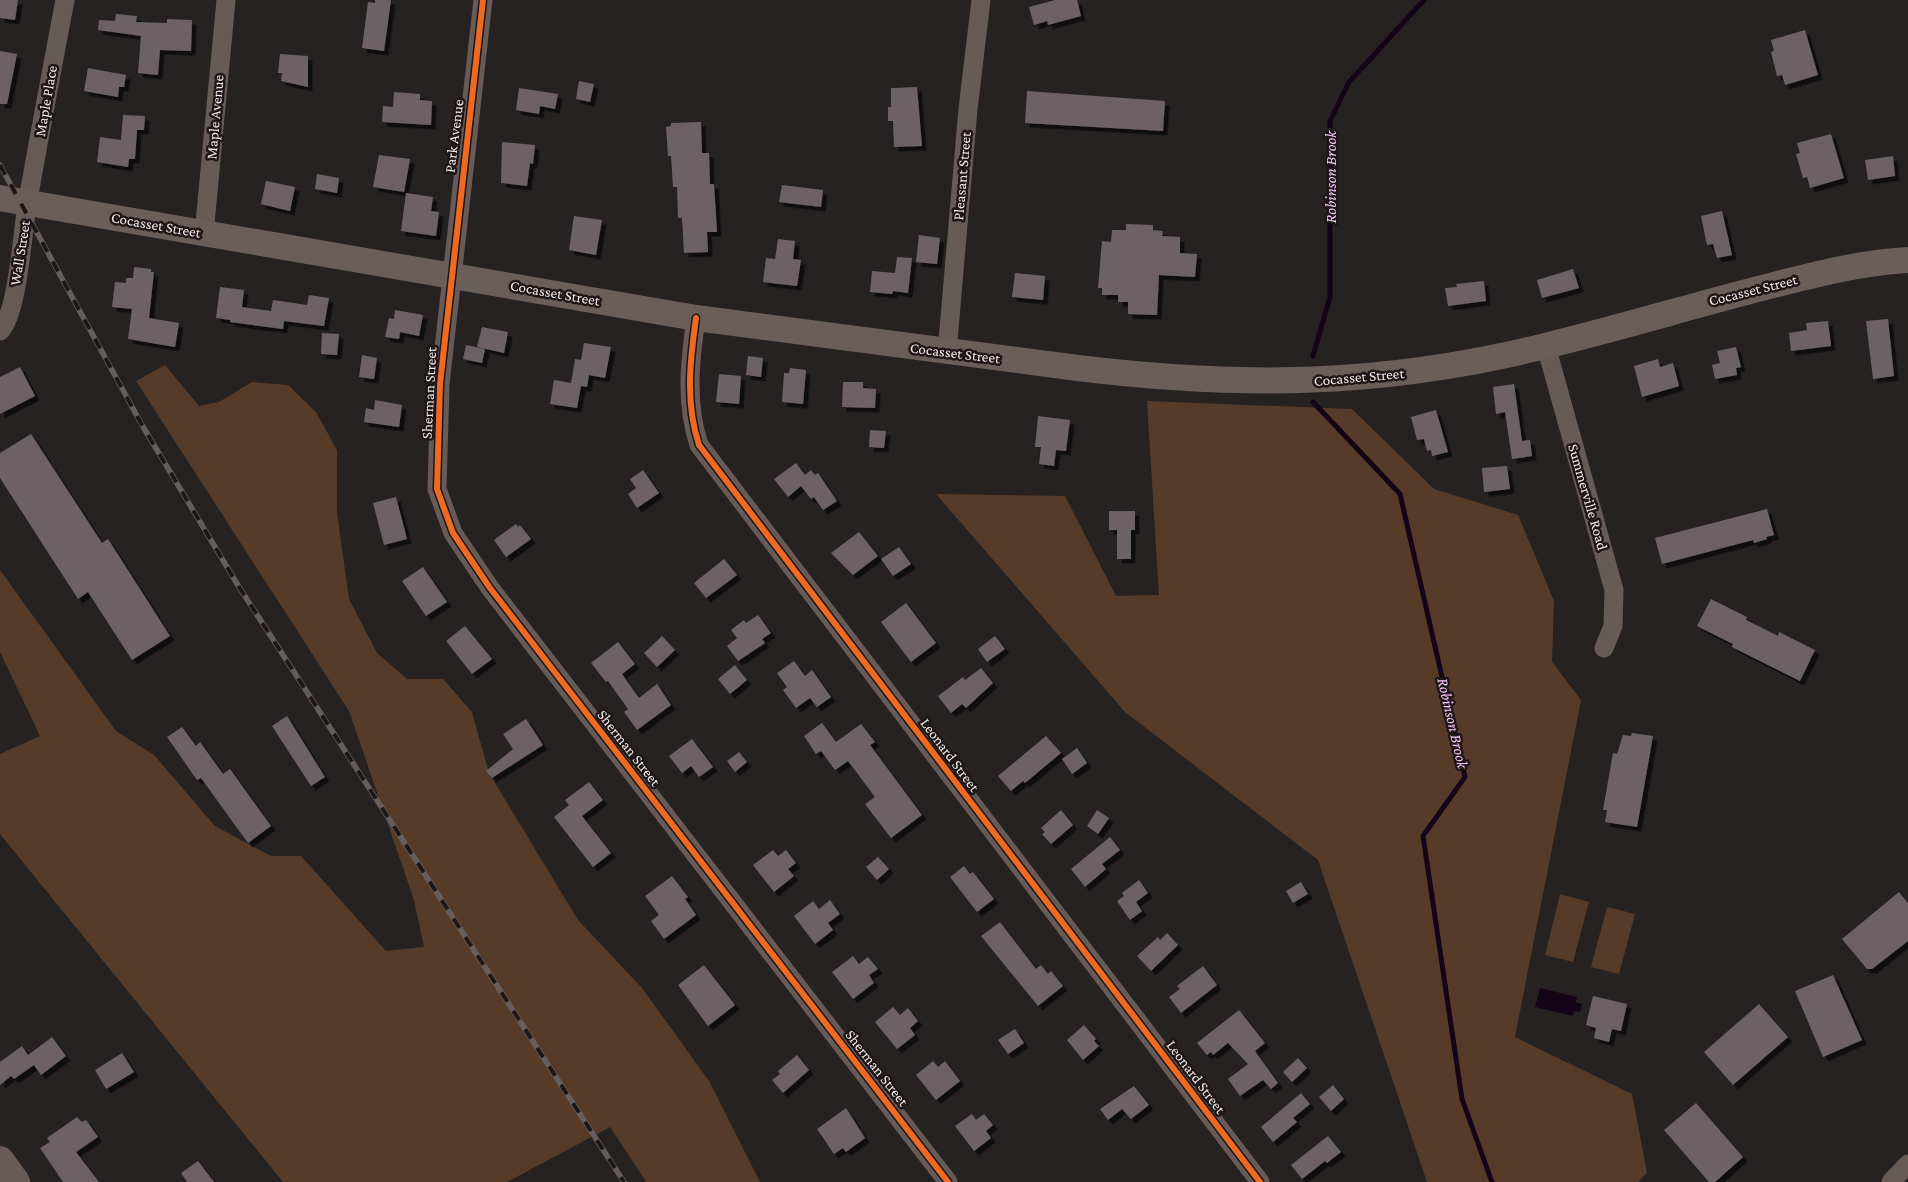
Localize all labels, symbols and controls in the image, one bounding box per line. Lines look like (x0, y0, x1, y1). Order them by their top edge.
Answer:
street label: Maple Place (32, 64, 61, 138)
street label: Maple Avenue (203, 74, 228, 160)
street label: Park Avenue (442, 98, 466, 174)
street label: Pleasant Street (950, 130, 974, 221)
water label: Robinson Brook (1322, 130, 1339, 223)
street label: Cocasset Street (110, 209, 203, 241)
street label: Wall Street (7, 218, 33, 287)
street label: Cocasset Street (1707, 271, 1800, 309)
street label: Cocasset Street (509, 277, 602, 309)
street label: Cocasset Street (909, 340, 1002, 367)
street label: Sherman Street (419, 346, 439, 439)
street label: Cocasset Street (1313, 365, 1406, 389)
street label: Summerville Road (1565, 442, 1611, 552)
water label: Robinson Brook (1434, 676, 1472, 771)
street label: Sherman Street (594, 707, 664, 790)
street label: Leonard Street (917, 715, 983, 796)
street label: Sherman Street (842, 1027, 912, 1110)
street label: Leonard Street (1163, 1037, 1229, 1118)

